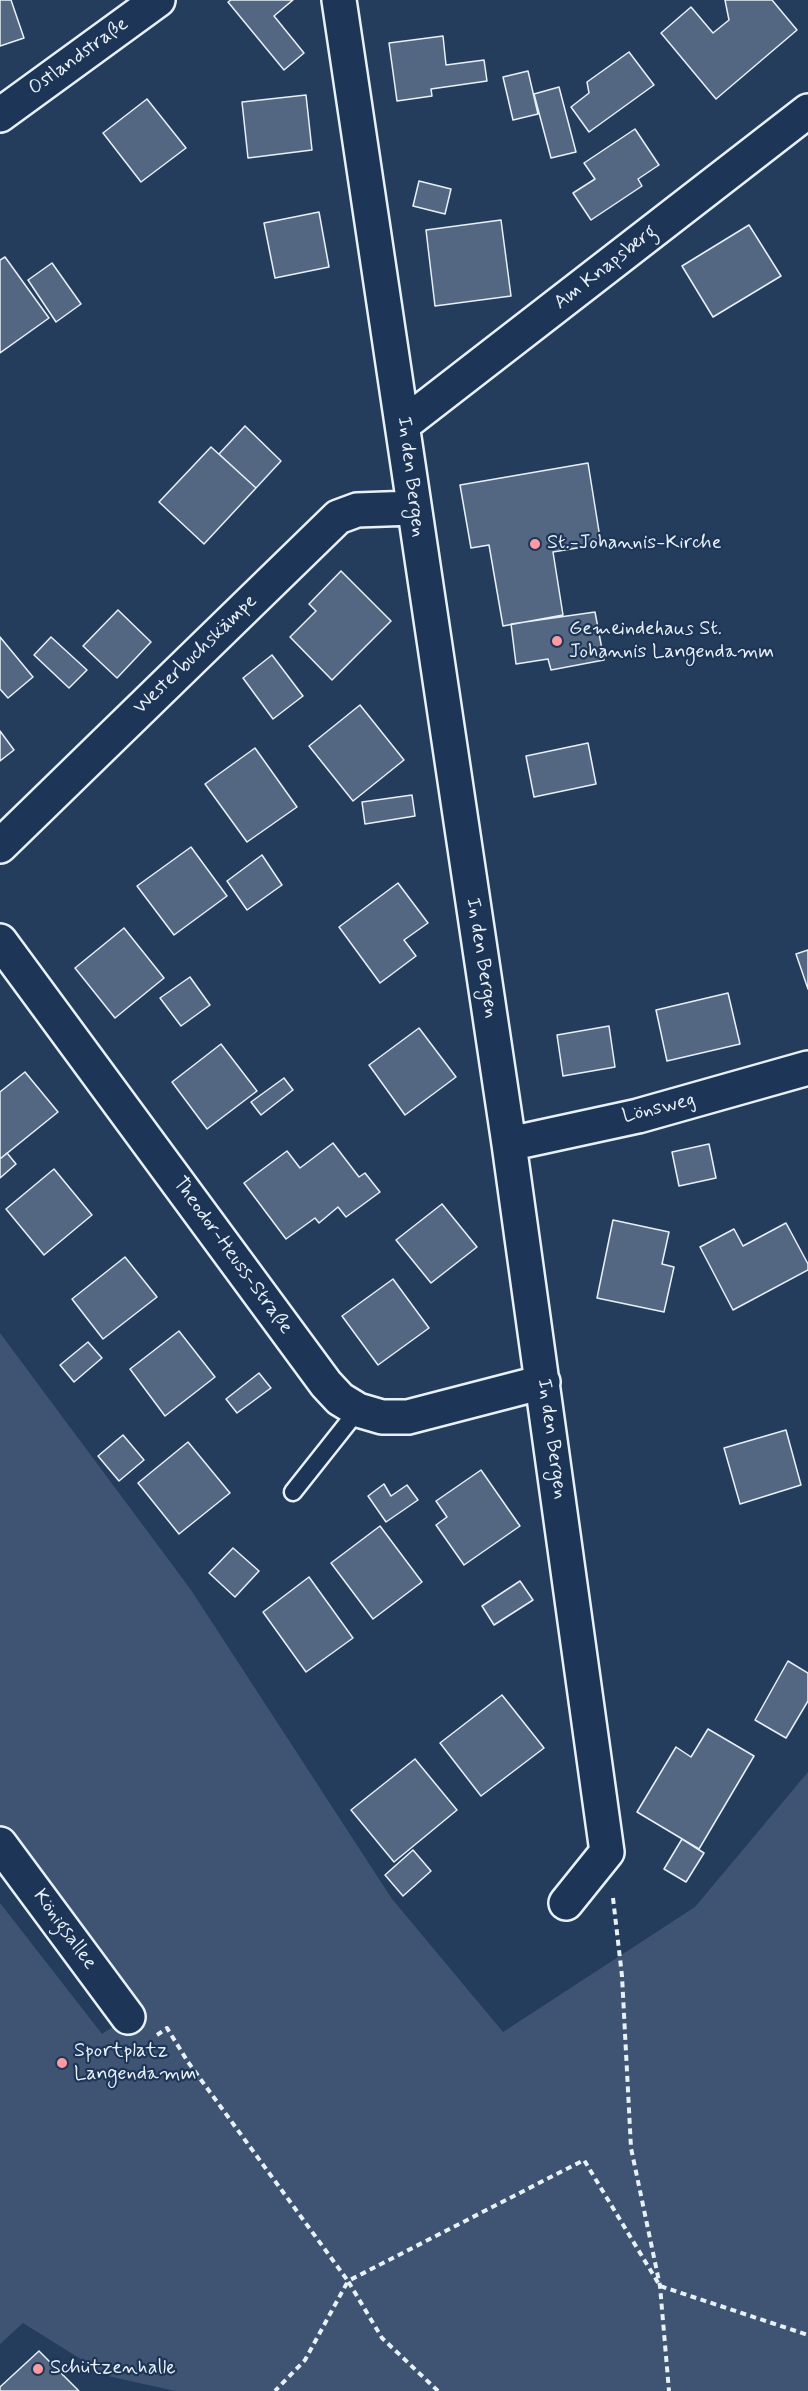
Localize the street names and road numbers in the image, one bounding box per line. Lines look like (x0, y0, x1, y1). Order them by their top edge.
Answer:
street label: Ostlandstraße (24, 13, 134, 101)
street label: Am Knapsberg (550, 220, 662, 316)
street label: In den Bergen (391, 415, 429, 539)
street label: Westerbuchskämpe (129, 590, 263, 720)
street label: In den Bergen (460, 896, 502, 1020)
street label: Lönsweg (620, 1088, 698, 1130)
street label: Theodor-Heuss-Straße (167, 1173, 297, 1339)
street label: In den Bergen (531, 1377, 571, 1501)
street label: Königsallee (27, 1885, 101, 1975)

